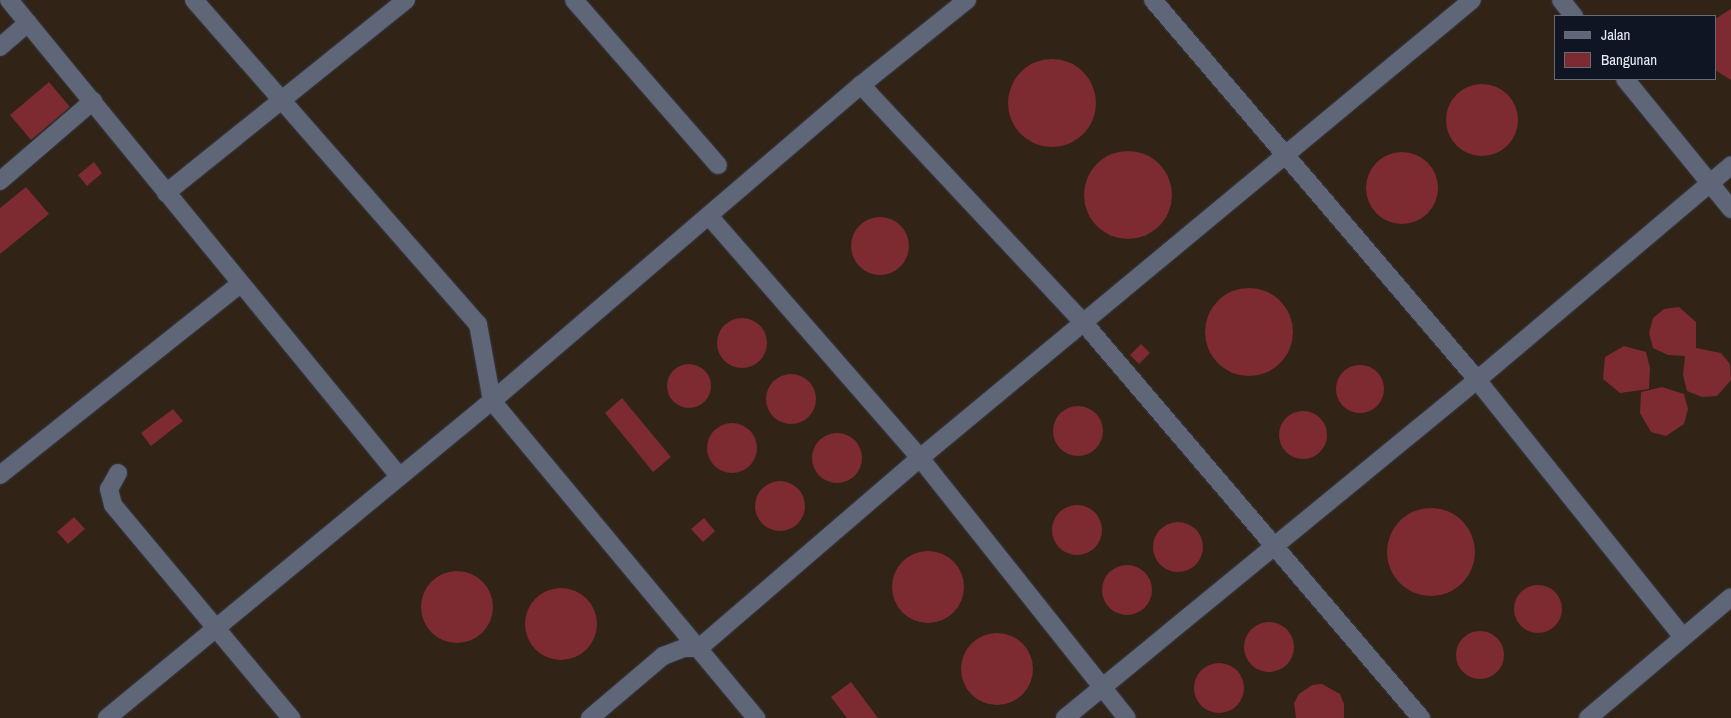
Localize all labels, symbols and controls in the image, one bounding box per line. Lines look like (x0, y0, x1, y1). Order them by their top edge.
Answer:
legend (1554, 15, 1716, 80)
text: Jalan (1601, 24, 1630, 45)
text: Bangunan (1601, 49, 1657, 70)

